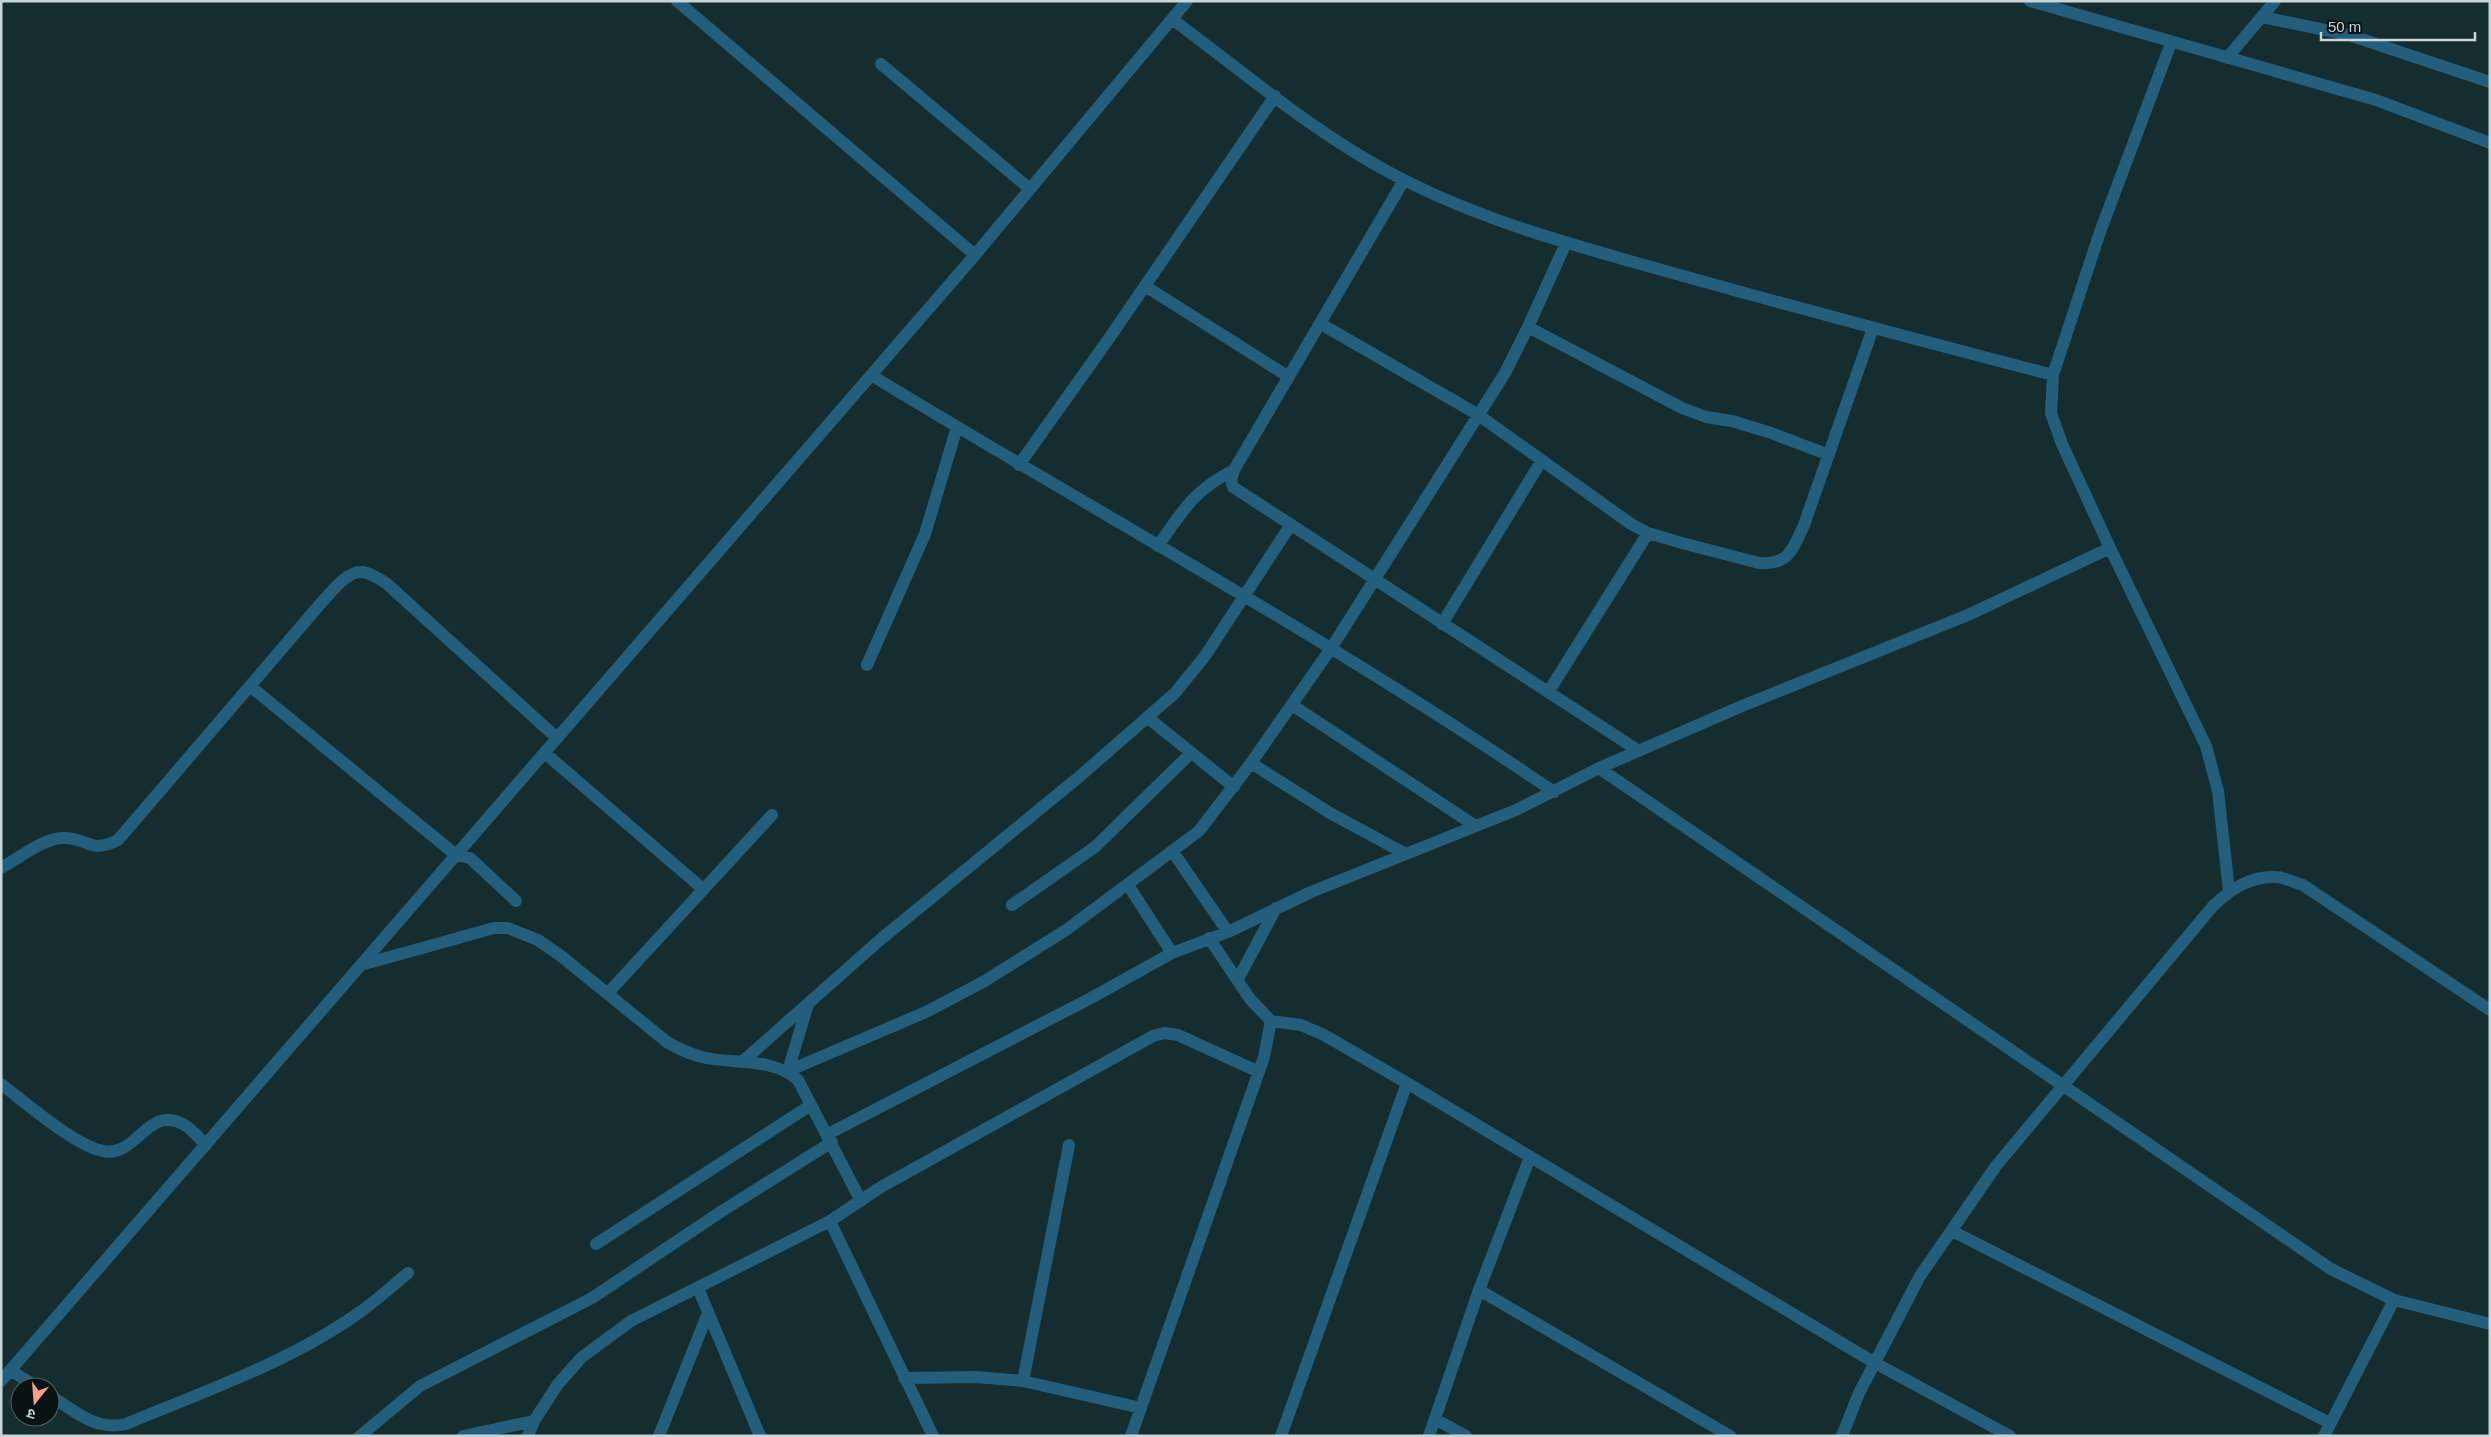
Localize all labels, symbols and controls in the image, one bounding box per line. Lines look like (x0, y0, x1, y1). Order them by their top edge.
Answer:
scale bar (2321, 10, 2475, 42)
text: 50 m (2328, 18, 2361, 35)
north arrow (10, 1377, 60, 1427)
text: उ (24, 1405, 37, 1423)

